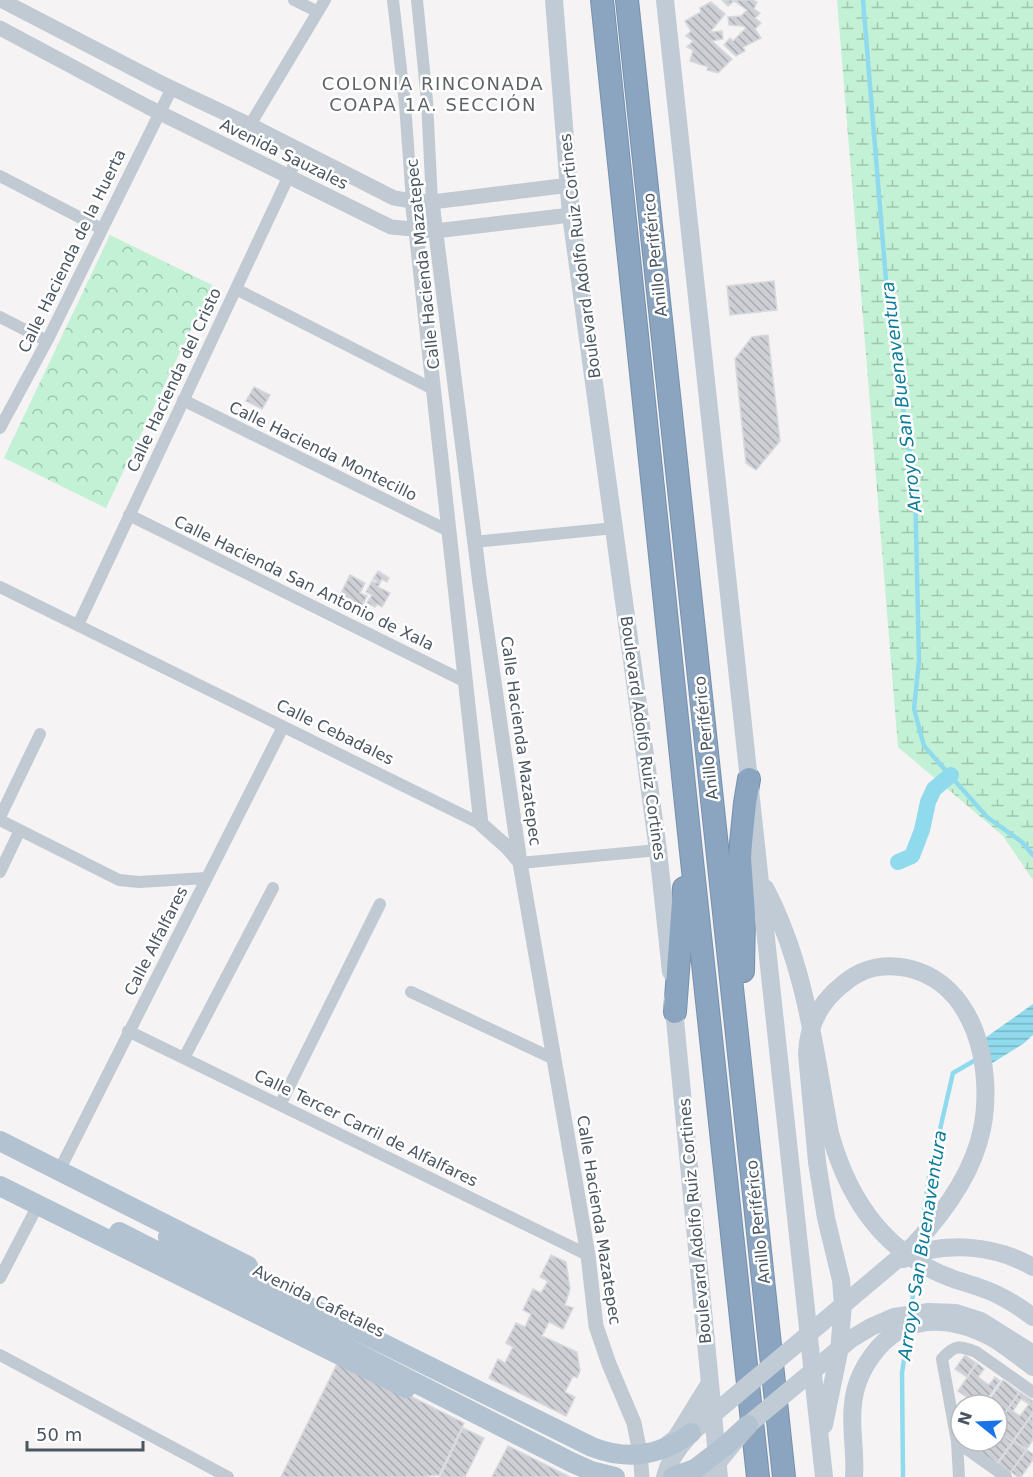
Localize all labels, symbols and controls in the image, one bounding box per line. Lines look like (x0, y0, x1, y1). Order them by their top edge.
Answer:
district label: COLONIA RINCONADA COAPA 1A. SECCIÓN (322, 73, 544, 115)
street label: Avenida Sauzales (217, 115, 351, 193)
street label: Boulevard Adolfo Ruiz Cortines (556, 132, 604, 380)
street label: Calle Hacienda de la Huerta (14, 146, 130, 356)
street label: Calle Hacienda Mazatepec (402, 158, 444, 370)
street label: Anillo Periférico (639, 192, 671, 318)
water label: Arroyo San Buenaventura (876, 280, 926, 515)
street label: Calle Hacienda del Cristo (123, 285, 225, 475)
street label: Calle Hacienda Montecillo (226, 397, 420, 505)
street label: Calle Hacienda San Antonio de Xala (171, 512, 437, 654)
street label: Boulevard Adolfo Ruiz Cortines (616, 615, 670, 861)
street label: Calle Hacienda Mazatepec (497, 635, 545, 847)
street label: Anillo Periférico (690, 675, 722, 801)
street label: Calle Cebadales (273, 695, 397, 769)
street label: Calle Alfalfares (120, 883, 192, 999)
street label: Calle Tercer Carril de Alfalfares (251, 1065, 481, 1191)
street label: Boulevard Adolfo Ruiz Cortines (675, 1097, 715, 1345)
street label: Calle Hacienda Mazatepec (573, 1114, 625, 1326)
water label: Arroyo San Buenaventura (893, 1129, 951, 1362)
street label: Anillo Periférico (742, 1159, 774, 1285)
street label: Avenida Cafetales (250, 1261, 388, 1341)
north arrow (949, 1393, 1009, 1453)
text: N (954, 1409, 976, 1428)
scale bar (27, 1414, 142, 1452)
text: 50 m (36, 1424, 82, 1445)

